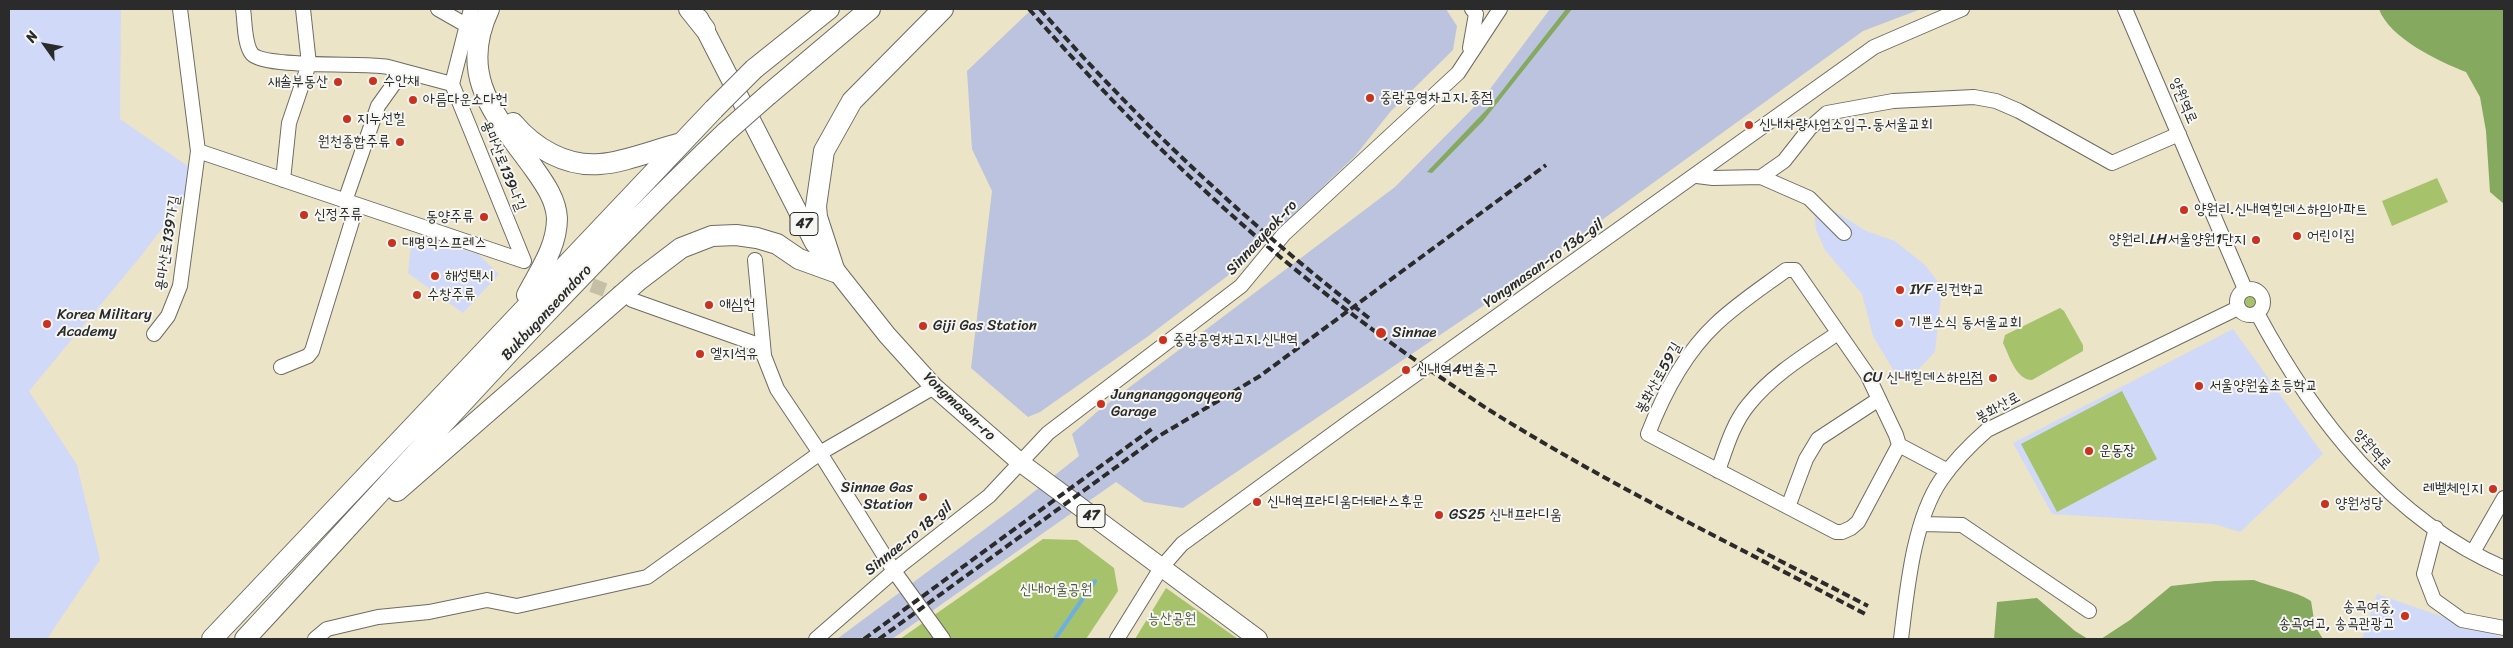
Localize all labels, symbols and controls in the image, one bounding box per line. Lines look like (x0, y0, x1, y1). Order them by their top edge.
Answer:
north arrow (20, 20, 70, 70)
text: N (19, 26, 45, 48)
place label: 수안채 (383, 72, 419, 90)
place label: 새솔부동산 (268, 73, 328, 91)
marker: 수안채 (367, 75, 379, 87)
street label: 양원역로 (2165, 75, 2201, 127)
marker: 새솔부동산 (332, 76, 344, 88)
place label: 중랑공영차고지.종점 (1380, 89, 1493, 107)
place label: 아름다운소다헌 (423, 91, 507, 109)
marker: 중랑공영차고지.종점 (1364, 92, 1376, 104)
marker: 아름다운소다헌 (407, 94, 419, 106)
place label: 지누선힐 (357, 110, 405, 128)
marker: 지누선힐 (341, 113, 353, 125)
place label: 신내차량사업소입구.동서울교회 (1759, 116, 1933, 134)
street label: 용마산로139나길 (477, 118, 529, 214)
marker: 신내차량사업소입구.동서울교회 (1743, 119, 1755, 131)
place label: 원천종합주류 (318, 133, 390, 151)
marker: 원천종합주류 (394, 136, 406, 148)
street label: 용마산로139가길 (152, 194, 184, 292)
street label: Sinnaeyeok-ro (1223, 197, 1301, 279)
place label: 양원리.신내역힐데스하임아파트 (2194, 201, 2368, 219)
marker: 양원리.신내역힐데스하임아파트 (2178, 204, 2190, 216)
place label: 신정주류 (314, 206, 362, 224)
place label: 동양주류 (426, 208, 474, 226)
marker: 신정주류 (298, 209, 310, 221)
marker: 동양주류 (478, 211, 490, 223)
road number: 47 (790, 212, 818, 235)
street label: Yongmasan-ro 136-gil (1481, 216, 1607, 312)
place label: 어린이집 (2307, 227, 2355, 245)
marker: 어린이집 (2291, 230, 2303, 242)
place label: 양원리.LH서울양원1단지 (2109, 231, 2246, 249)
place label: 대명익스프레스 (402, 234, 486, 252)
marker: 양원리.LH서울양원1단지 (2250, 234, 2262, 246)
marker: 대명익스프레스 (386, 237, 398, 249)
street label: Bukbuganseondoro (498, 261, 596, 365)
place label: 해성택시 (445, 267, 493, 285)
marker: 해성택시 (429, 270, 441, 282)
place label: IYF 링컨학교 (1910, 281, 1985, 299)
marker: IYF 링컨학교 (1894, 284, 1906, 296)
place label: 수창주류 (427, 286, 475, 304)
marker: 수창주류 (411, 289, 423, 301)
place label: 애심헌 (719, 296, 755, 314)
marker: 애심헌 (703, 299, 715, 311)
place label: Korea Military Academy (57, 306, 152, 341)
place label: 기쁜소식 동서울교회 (1909, 314, 2022, 332)
place label: Giji Gas Station (933, 317, 1037, 335)
marker: 기쁜소식 동서울교회 (1893, 317, 1905, 329)
marker: Korea Military Academy (41, 318, 53, 330)
marker: Giji Gas Station (917, 320, 929, 332)
place label: Sinnae (1392, 324, 1436, 342)
marker: Sinnae (1374, 326, 1388, 340)
place label: 중랑공영차고지.신내역 (1173, 331, 1298, 349)
marker: 중랑공영차고지.신내역 (1157, 334, 1169, 346)
street label: 봉화산로59길 (1632, 339, 1686, 417)
place label: 엘지석유 (710, 345, 758, 363)
marker: 엘지석유 (694, 348, 706, 360)
place label: 신내역4번출구 (1416, 361, 1498, 379)
marker: 신내역4번출구 (1400, 364, 1412, 376)
street label: Yongmasan-ro (919, 369, 999, 445)
place label: CU 신내힐데스하임점 (1863, 369, 1983, 387)
marker: CU 신내힐데스하임점 (1987, 372, 1999, 384)
place label: 서울양원숲초등학교 (2209, 377, 2318, 395)
marker: 서울양원숲초등학교 (2193, 380, 2205, 392)
place label: Jungnanggongyeong Garage (1111, 386, 1242, 421)
street label: 봉화산로 (1973, 388, 2023, 428)
marker: Jungnanggongyeong Garage (1095, 398, 1107, 410)
street label: 양원역로 (2349, 426, 2395, 474)
place label: 운동장 (2099, 442, 2135, 460)
marker: 운동장 (2083, 445, 2095, 457)
place label: Sinnae Gas Station (841, 479, 913, 514)
place label: 레벨체인지 (2423, 480, 2483, 498)
marker: 레벨체인지 (2487, 483, 2499, 495)
marker: Sinnae Gas Station (917, 491, 929, 503)
place label: 신내역프라디움더테라스후문 (1267, 493, 1424, 511)
place label: 양원성당 (2335, 495, 2383, 513)
marker: 신내역프라디움더테라스후문 (1251, 496, 1263, 508)
street label: Sinnae-ro 18-gil (862, 498, 956, 580)
marker: 양원성당 (2319, 498, 2331, 510)
road number: 47 (1077, 504, 1105, 528)
place label: GS25 신내프라디움 (1449, 506, 1562, 524)
marker: GS25 신내프라디움 (1433, 509, 1445, 521)
park label: 신내어울공원 (1020, 581, 1092, 599)
place label: 송곡여중, 송곡여고, 송곡관광고 (2278, 598, 2395, 633)
park label: 능산공원 (1148, 610, 1196, 628)
marker: 송곡여중, 송곡여고, 송곡관광고 (2399, 610, 2411, 622)

